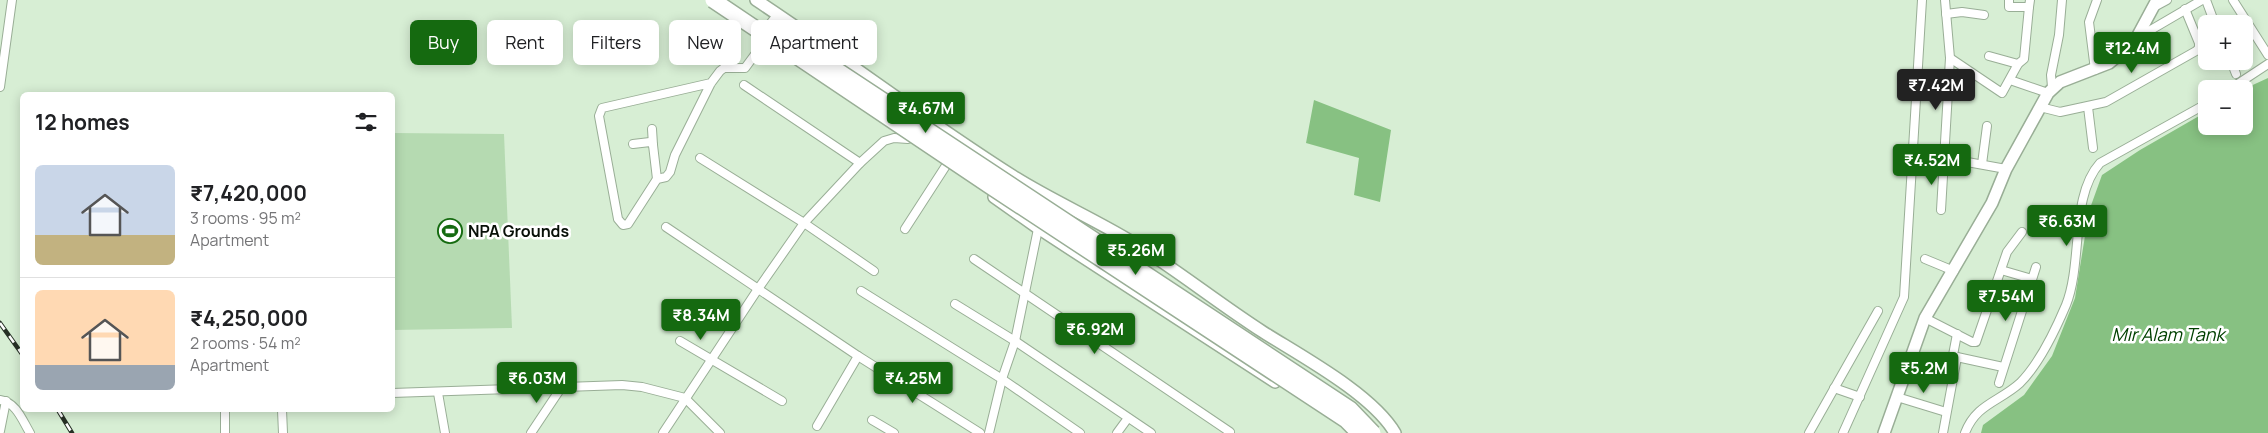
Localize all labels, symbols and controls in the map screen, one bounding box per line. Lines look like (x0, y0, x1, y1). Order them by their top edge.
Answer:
map controls (2198, 15, 2253, 135)
button: + (2198, 15, 2253, 70)
chip: Buy (410, 20, 477, 65)
chip: Rent (487, 20, 563, 65)
chip: Filters (573, 20, 659, 65)
chip: New (669, 20, 741, 65)
chip: Apartment (751, 20, 877, 65)
pin: ₹12.4M (2091, 32, 2173, 74)
text: ₹12.4M (2105, 37, 2159, 59)
pin: ₹7.42M (1895, 68, 1977, 111)
text: ₹7.42M (1908, 74, 1964, 96)
button: − (2198, 80, 2253, 135)
pin: ₹4.67M (885, 92, 967, 134)
text: ₹4.67M (898, 97, 954, 119)
text: 12 homes (35, 108, 130, 136)
icon: filters (352, 108, 380, 136)
pin: ₹4.52M (1891, 144, 1973, 186)
text: ₹4.52M (1904, 149, 1960, 171)
text: ₹7,420,000 (190, 179, 307, 207)
icon: home (75, 185, 135, 245)
pin: ₹6.63M (2026, 204, 2108, 247)
text: 3 rooms · 95 m² (190, 207, 301, 229)
text: ₹6.63M (2038, 210, 2096, 232)
sports icon: NPA Grounds (437, 218, 463, 244)
place label: NPA Grounds (468, 220, 569, 242)
text: Apartment (190, 229, 269, 251)
pin: ₹5.26M (1095, 234, 1177, 276)
text: ₹5.26M (1107, 239, 1165, 261)
pin: ₹7.54M (1965, 280, 2047, 322)
text: ₹7.54M (1978, 285, 2034, 307)
pin: ₹8.34M (660, 298, 742, 341)
text: ₹4,250,000 (190, 304, 308, 332)
text: ₹8.34M (672, 304, 730, 326)
icon: home (75, 310, 135, 370)
pin: ₹6.92M (1054, 312, 1136, 355)
text: ₹6.92M (1066, 318, 1124, 340)
water label: Mir Alam Tank (2112, 322, 2228, 346)
text: 2 rooms · 54 m² (190, 332, 301, 354)
pin: ₹5.2M (1889, 352, 1959, 394)
text: Apartment (190, 354, 269, 376)
text: ₹5.2M (1900, 357, 1948, 379)
pin: ₹6.03M (496, 362, 578, 404)
pin: ₹4.25M (872, 362, 954, 404)
text: ₹6.03M (508, 367, 566, 389)
text: ₹4.25M (885, 367, 941, 389)

